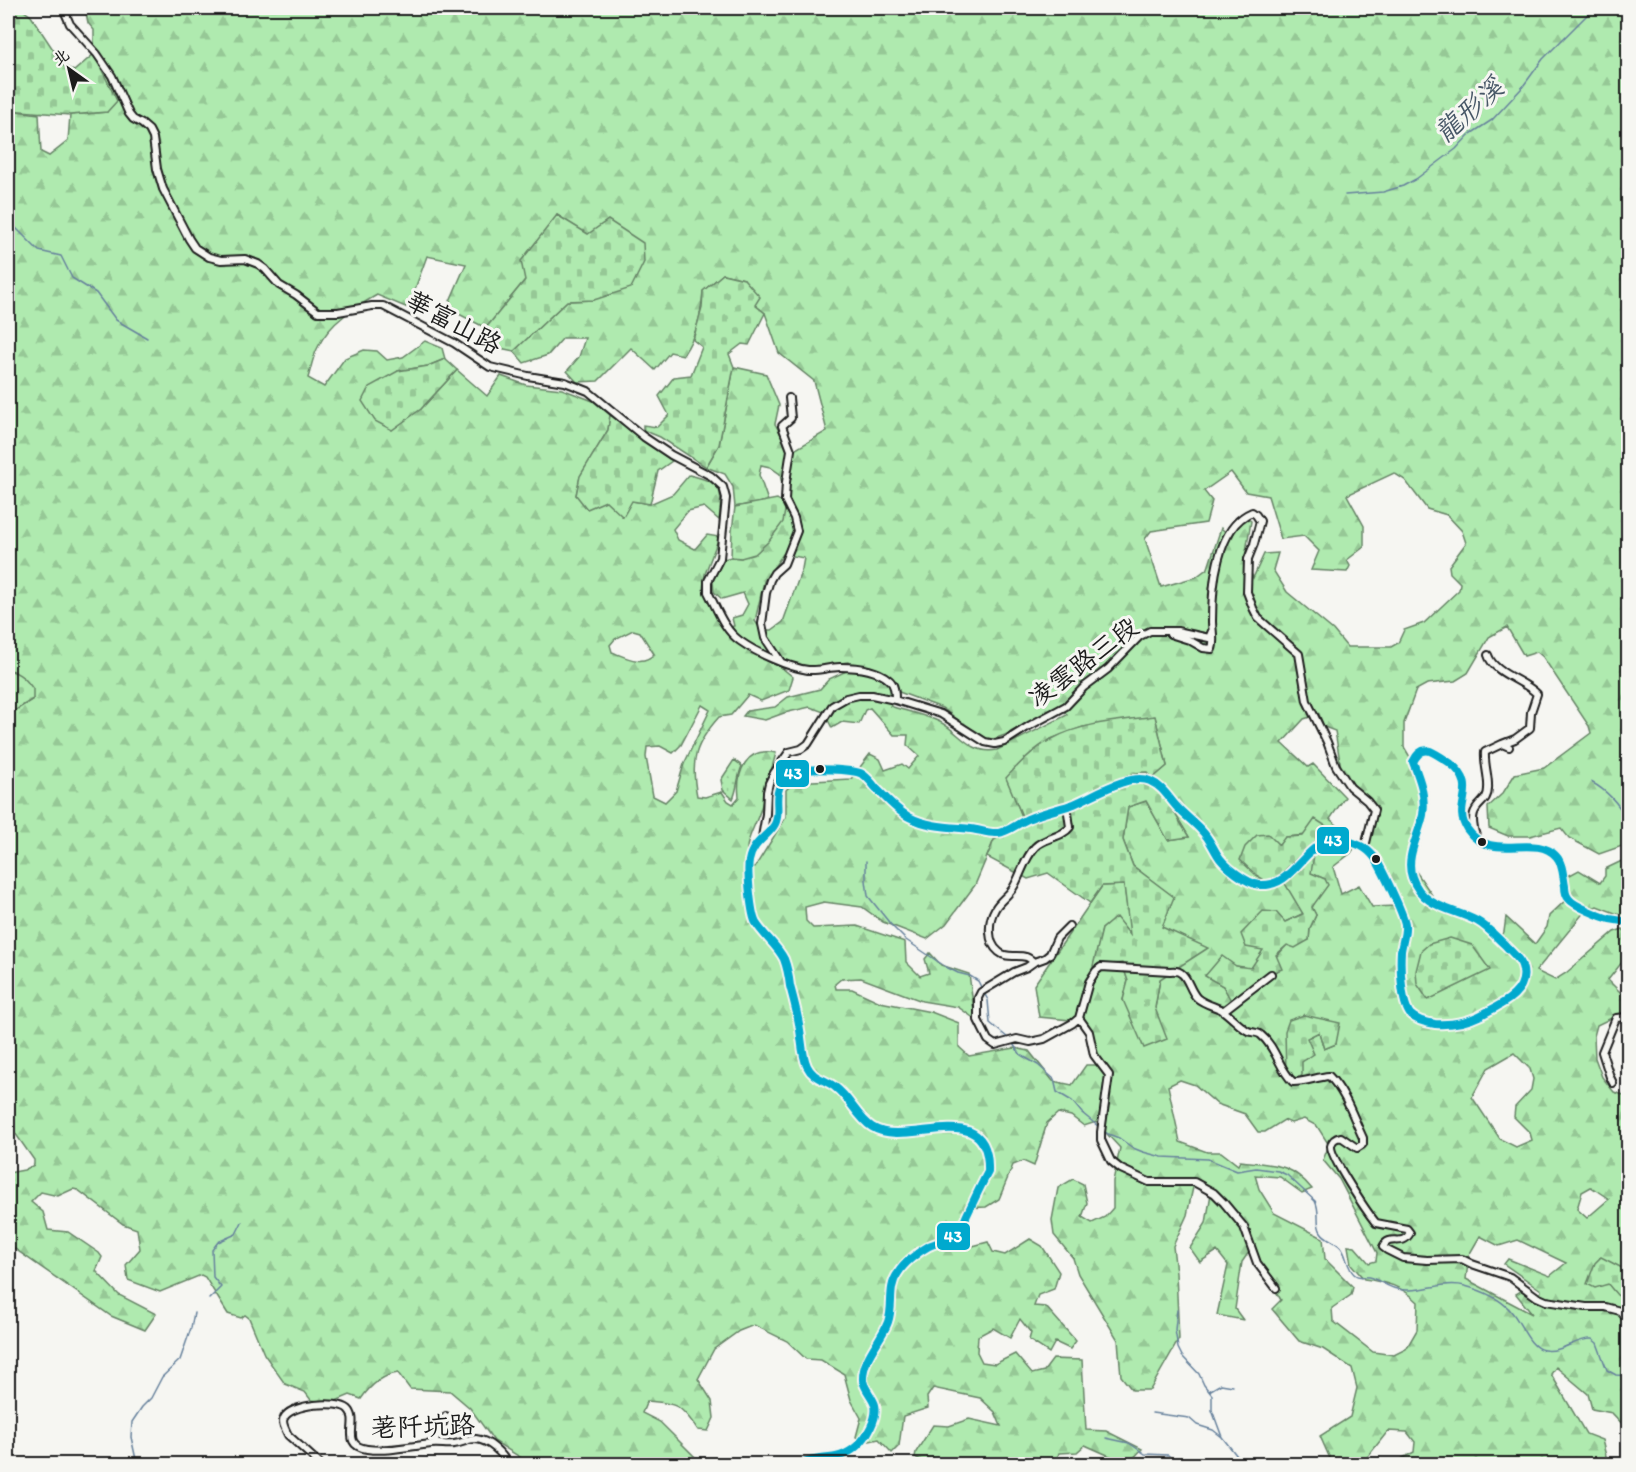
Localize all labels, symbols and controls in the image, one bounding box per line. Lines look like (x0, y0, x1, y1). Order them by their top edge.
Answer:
north arrow (39, 39, 99, 99)
text: 北 (49, 45, 73, 69)
water label: 龍形溪 (1428, 69, 1511, 149)
street label: 華富山路 (401, 283, 507, 361)
street label: 凌雲路三段 (1021, 610, 1145, 714)
line badge: 43 (775, 759, 810, 788)
unlabelled marker (814, 763, 826, 775)
text: 43 (784, 764, 802, 783)
line badge: 43 (1316, 826, 1350, 855)
text: 43 (1324, 831, 1342, 850)
unlabelled marker (1476, 836, 1488, 848)
unlabelled marker (1370, 853, 1382, 865)
line badge: 43 (936, 1222, 971, 1251)
text: 43 (944, 1227, 962, 1246)
street label: 荖阡坑路 (370, 1408, 476, 1444)

